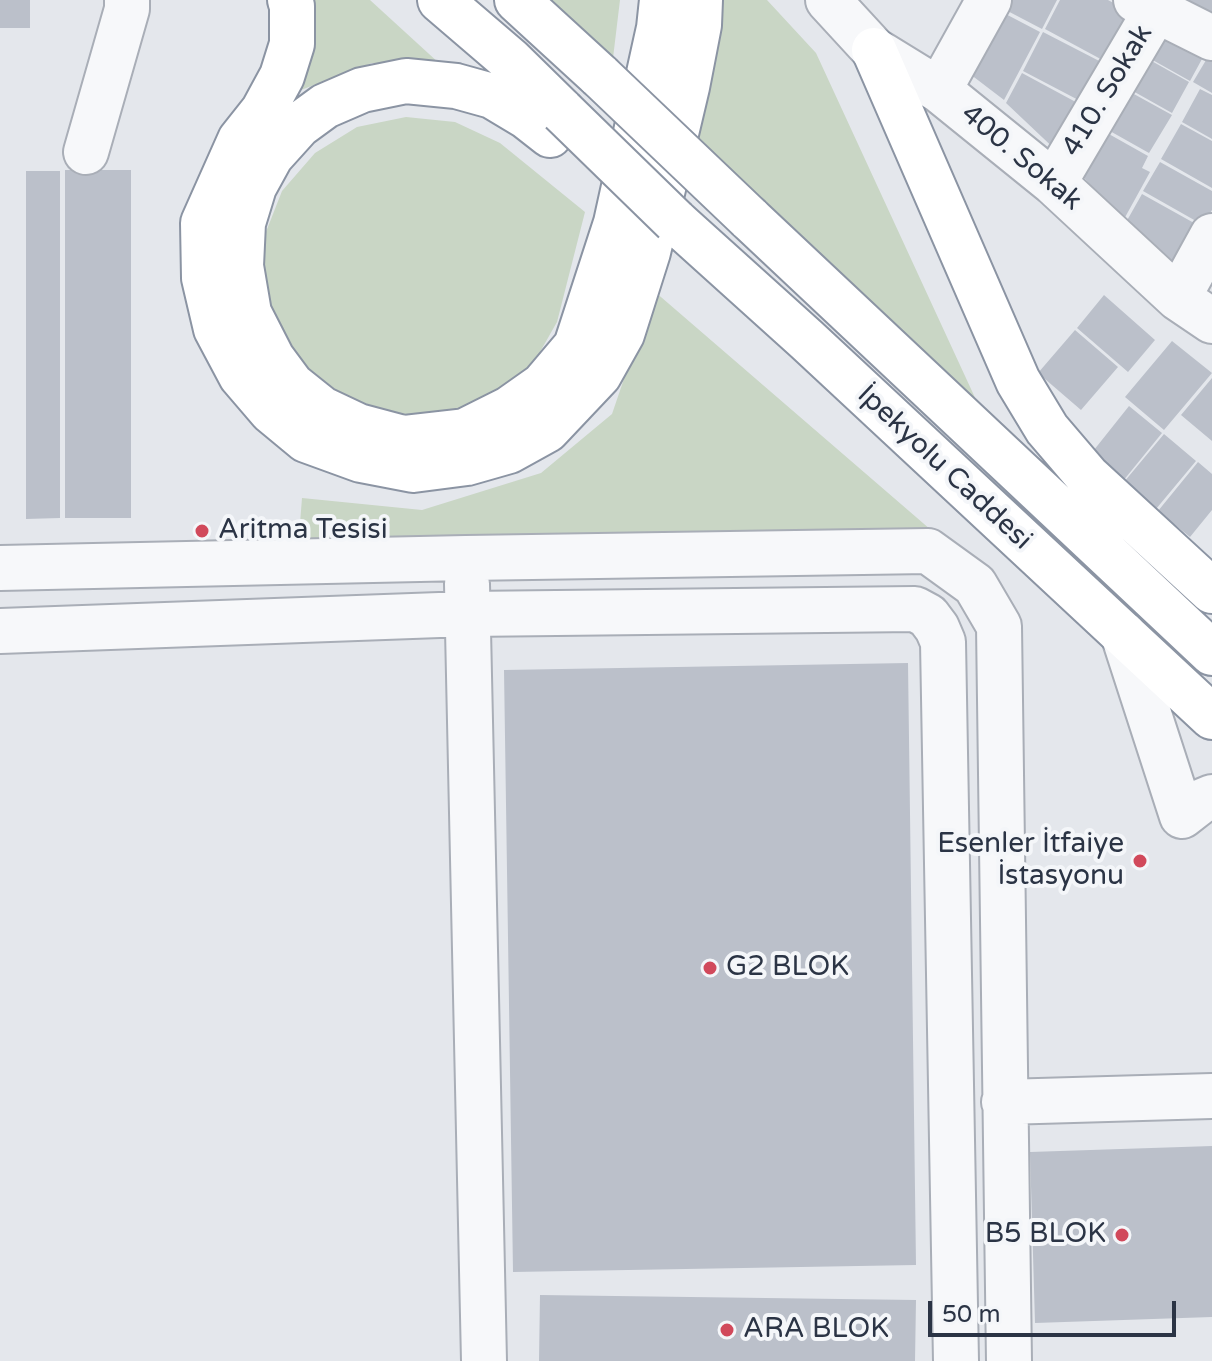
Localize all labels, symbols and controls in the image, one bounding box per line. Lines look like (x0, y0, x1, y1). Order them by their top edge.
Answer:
street label: 410. Sokak (1056, 19, 1160, 163)
street label: 400. Sokak (954, 98, 1088, 218)
street label: İpekyolu Caddesi (850, 378, 1038, 558)
place label: Aritma Tesisi (218, 514, 388, 548)
marker: Aritma Tesisi (193, 522, 211, 540)
place label: Esenler İtfaiye İstasyonu (937, 828, 1124, 894)
marker: Esenler İtfaiye İstasyonu (1131, 852, 1149, 870)
place label: G2 BLOK (726, 951, 849, 985)
marker: G2 BLOK (701, 959, 719, 977)
place label: B5 BLOK (985, 1218, 1106, 1252)
marker: B5 BLOK (1113, 1226, 1131, 1244)
scale bar (932, 1285, 1180, 1335)
text: 50 m (942, 1300, 1000, 1329)
place label: ARA BLOK (743, 1313, 889, 1347)
marker: ARA BLOK (718, 1321, 736, 1339)

